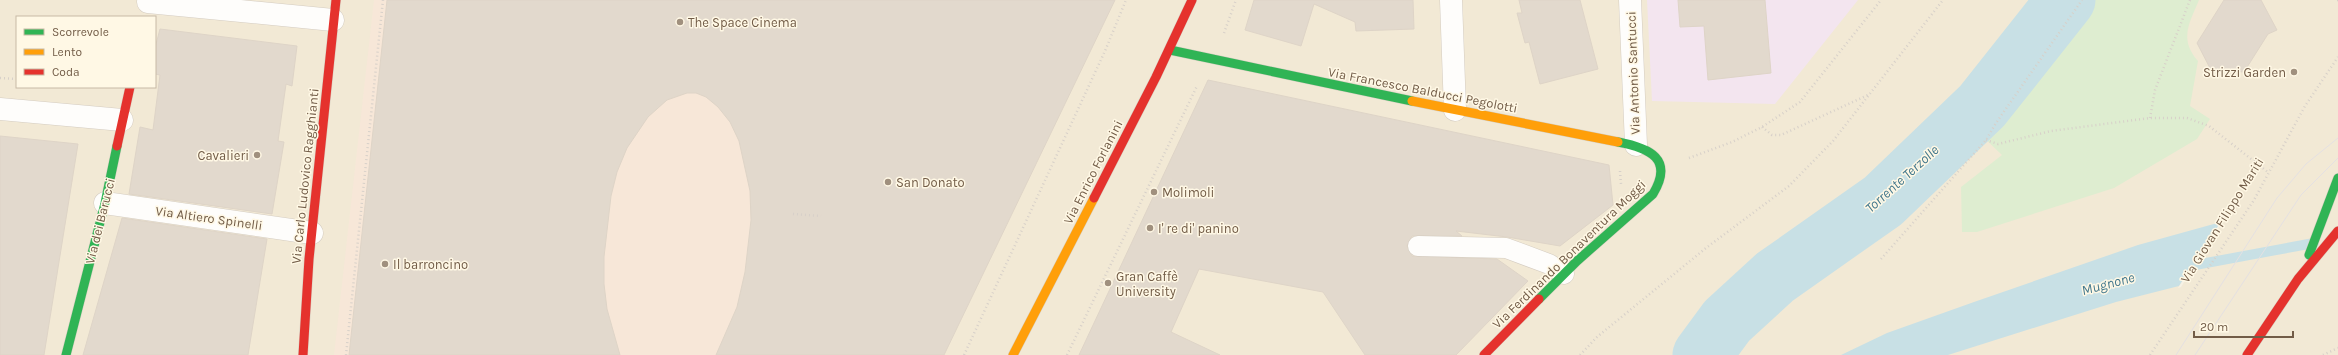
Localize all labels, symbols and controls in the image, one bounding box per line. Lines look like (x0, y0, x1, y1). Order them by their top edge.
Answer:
street label: Via Antonio Santucci (1623, 11, 1643, 135)
place label: The Space Cinema (688, 15, 797, 30)
legend (16, 16, 156, 88)
marker: The Space Cinema (675, 17, 685, 27)
text: Scorrevole (52, 25, 109, 39)
text: Lento (52, 45, 82, 59)
street label: Via Francesco Balducci Pegolotti (1327, 64, 1519, 116)
text: Coda (52, 65, 80, 79)
place label: Strizzi Garden (2203, 65, 2286, 80)
marker: Strizzi Garden (2289, 67, 2299, 77)
street label: Via Carlo Ludovico Ragghianti (288, 87, 322, 265)
street label: Via Enrico Forlanini (1060, 118, 1126, 226)
water label: Torrente Terzolle (1862, 141, 1943, 216)
place label: Cavalieri (197, 148, 249, 163)
marker: Cavalieri (252, 150, 262, 160)
street label: Via Giovan Filippo Mariti (2177, 155, 2267, 285)
place label: San Donato (896, 175, 965, 190)
street label: Via dei Barucci (82, 177, 118, 265)
marker: San Donato (883, 177, 893, 187)
street label: Via Ferdinando Bonaventura Moggi (1489, 177, 1649, 331)
place label: Molimoli (1162, 185, 1214, 200)
marker: Molimoli (1149, 187, 1159, 197)
street label: Via Altiero Spinelli (155, 203, 263, 233)
place label: I' re di' panino (1158, 221, 1239, 236)
marker: I' re di' panino (1145, 223, 1155, 233)
place label: Il barroncino (393, 257, 468, 272)
marker: Il barroncino (380, 259, 390, 269)
place label: Gran Caffè University (1116, 269, 1178, 299)
water label: Mugnone (2080, 269, 2137, 299)
marker: Gran Caffè University (1103, 278, 1113, 288)
scale bar (2194, 313, 2293, 339)
text: 20 m (2200, 320, 2228, 334)

